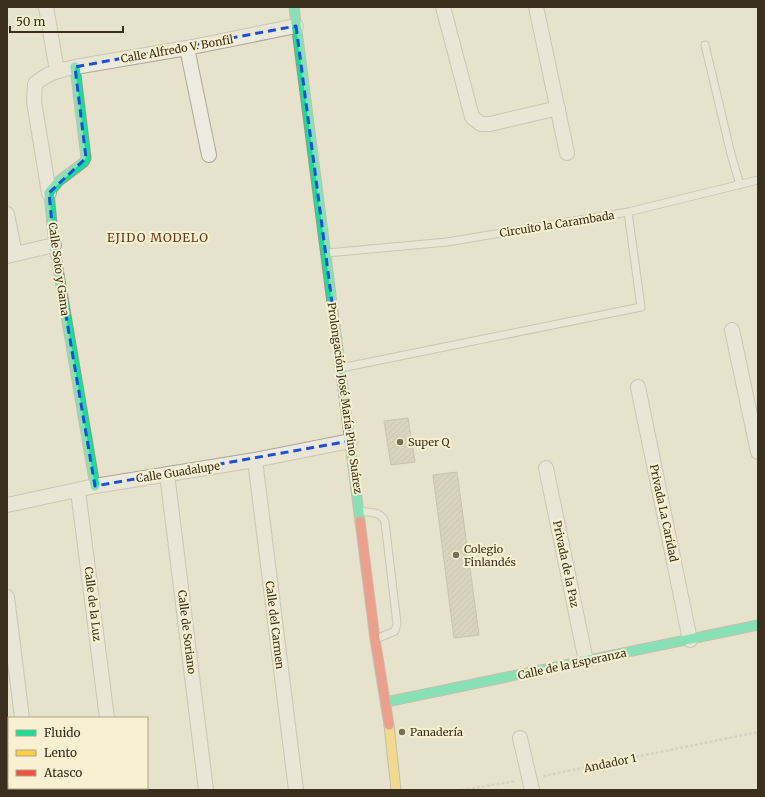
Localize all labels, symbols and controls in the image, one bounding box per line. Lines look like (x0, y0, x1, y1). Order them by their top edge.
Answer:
scale bar (10, 8, 123, 34)
text: 50 m (16, 14, 45, 29)
street label: Calle Alfredo V. Bonfil (120, 32, 235, 66)
street label: Circuito la Carambada (499, 208, 615, 240)
street label: Calle Soto y Gama (46, 221, 73, 317)
district label: EJIDO MODELO (107, 230, 209, 245)
street label: Prolongación José María Pino Suárez (325, 301, 365, 495)
place label: Super Q (408, 435, 451, 449)
marker: Super Q (395, 437, 405, 447)
street label: Calle Guadalupe (135, 458, 221, 486)
street label: Privada La Caridad (647, 463, 681, 563)
street label: Privada de la Paz (550, 519, 582, 609)
place label: Colegio Finlandés (464, 542, 516, 569)
marker: Colegio Finlandés (451, 550, 461, 560)
street label: Calle de la Luz (81, 566, 105, 642)
street label: Calle del Carmen (263, 580, 287, 671)
street label: Calle de Soriano (175, 589, 199, 675)
street label: Calle de la Esperanza (516, 646, 628, 682)
legend (8, 717, 148, 789)
text: Fluido (44, 725, 81, 740)
place label: Panadería (410, 725, 463, 739)
marker: Panadería (397, 727, 407, 737)
text: Lento (44, 745, 77, 760)
street label: Andador 1 (581, 751, 638, 776)
text: Atasco (43, 765, 82, 780)

